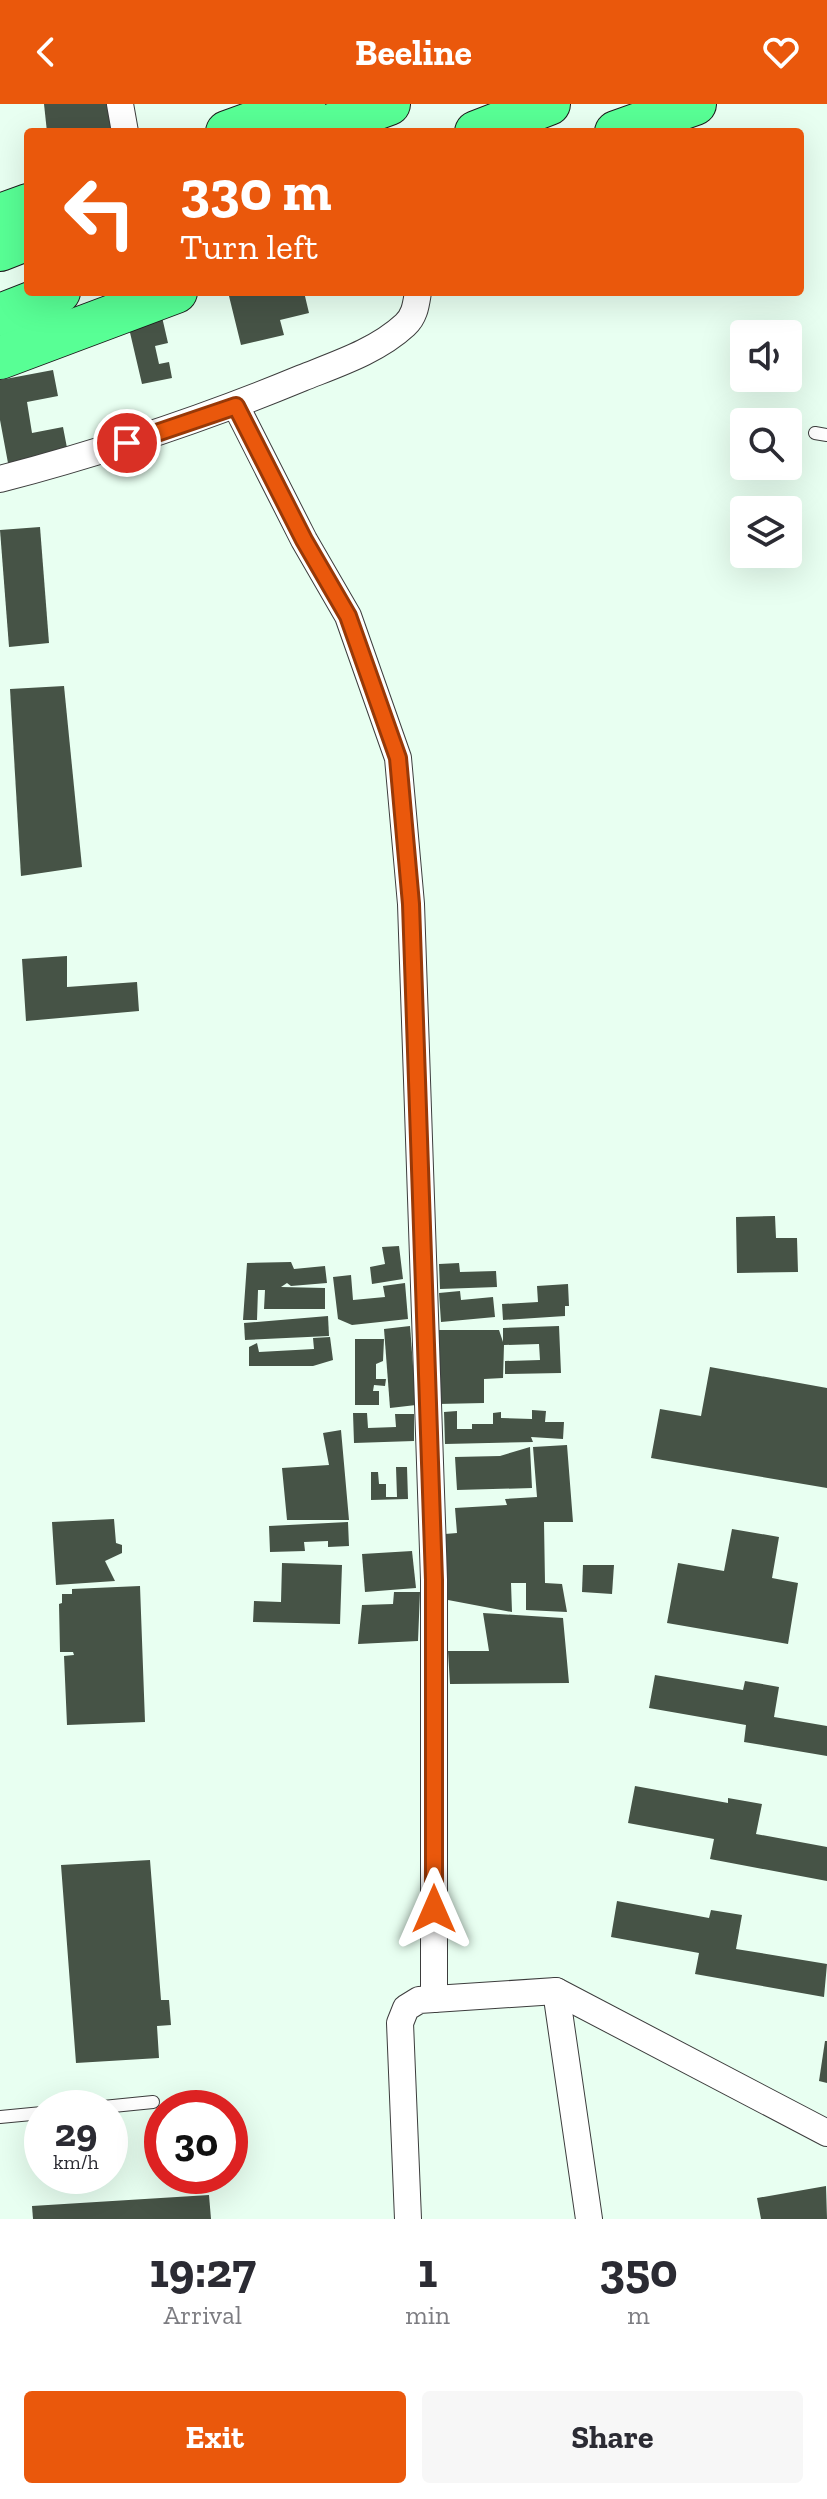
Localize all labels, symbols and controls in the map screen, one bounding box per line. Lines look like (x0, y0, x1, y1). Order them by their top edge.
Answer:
icon: back (24, 30, 68, 74)
icon: heart (759, 30, 803, 74)
text: Beeline (355, 31, 472, 74)
text: 330 m (180, 157, 331, 224)
icon: left (48, 160, 152, 264)
text: Turn left (180, 225, 318, 268)
map controls (730, 320, 802, 568)
button: sound (730, 320, 802, 392)
button: search (730, 408, 802, 480)
pin (93, 409, 161, 477)
icon: arrive (105, 421, 149, 465)
button: layers (730, 496, 802, 568)
position arrow (392, 1867, 476, 1951)
speed limit sign: 30 (144, 2090, 248, 2194)
text: 29 (55, 2108, 97, 2156)
text: km/h (53, 2150, 99, 2174)
text: 19:27 (149, 2242, 256, 2299)
text: 1 (418, 2242, 437, 2299)
text: 350 (599, 2242, 678, 2299)
text: Arrival (163, 2299, 242, 2331)
text: min (405, 2299, 450, 2331)
text: m (627, 2299, 650, 2331)
button: Exit (24, 2391, 406, 2483)
button: Share (422, 2391, 803, 2483)

